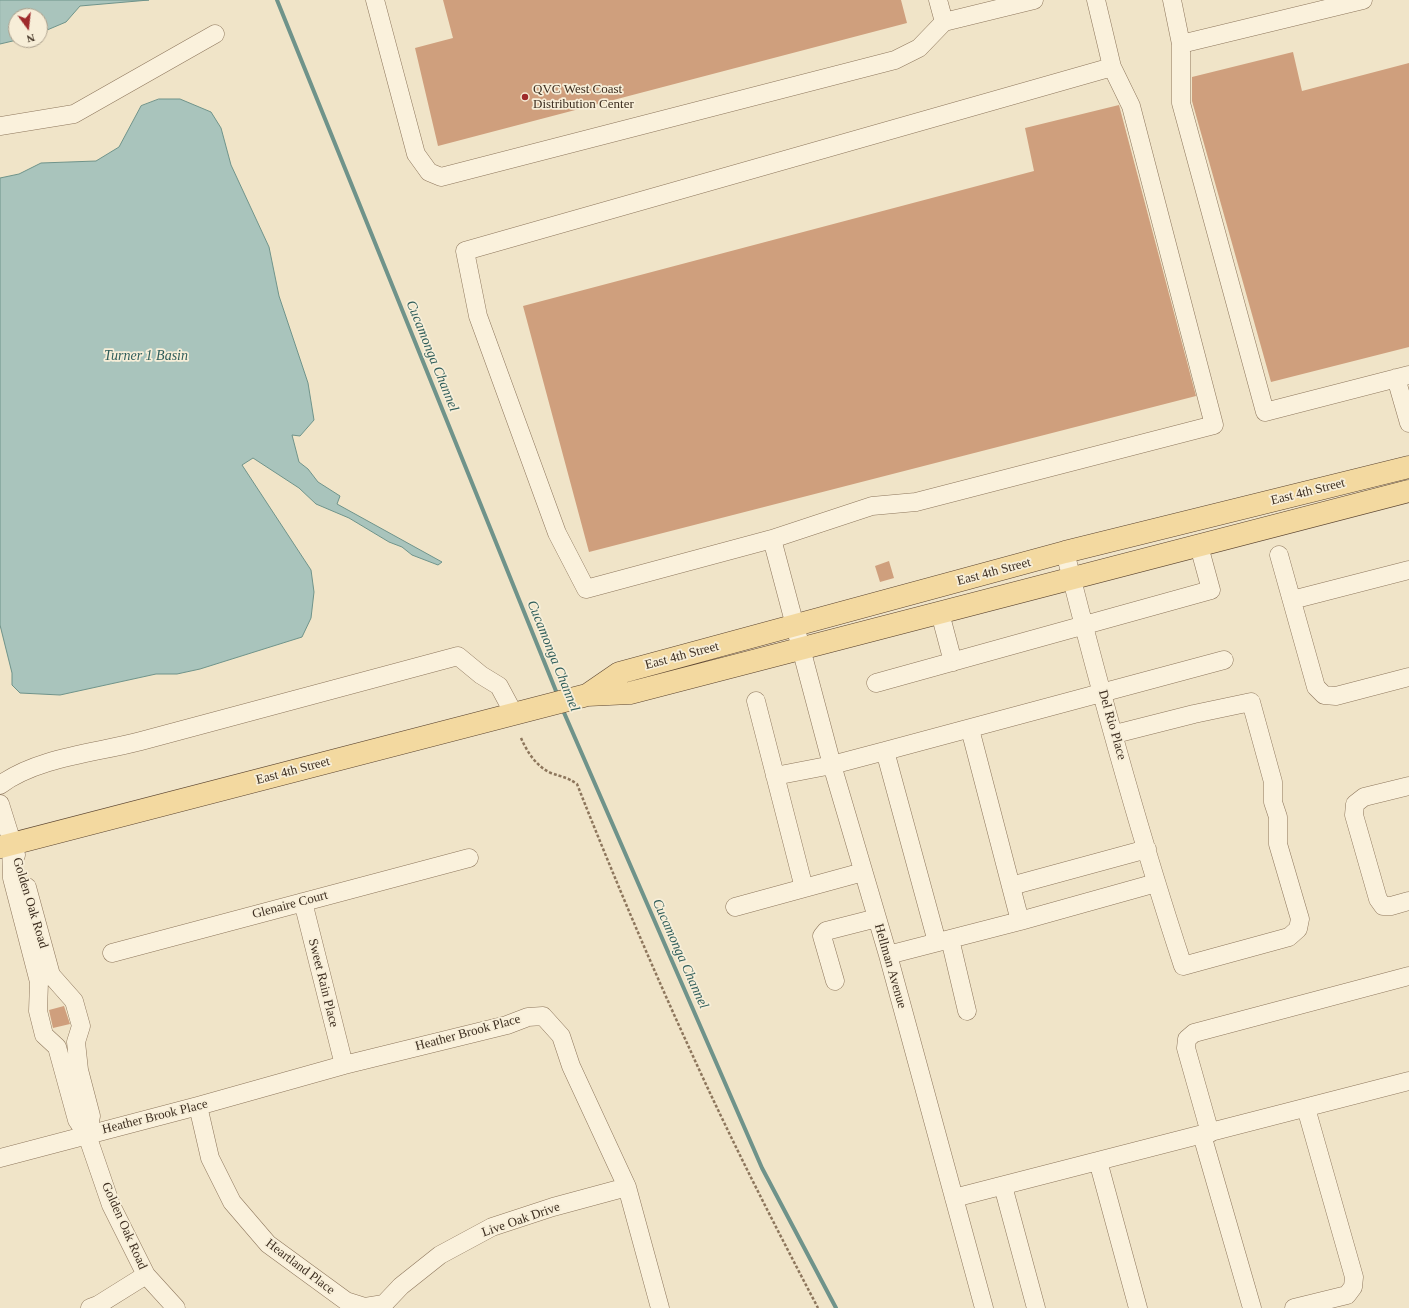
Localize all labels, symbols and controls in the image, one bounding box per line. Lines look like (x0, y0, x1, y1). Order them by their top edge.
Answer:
north arrow (8, 8, 48, 48)
text: N (25, 32, 36, 45)
place label: QVC West Coast Distribution Center (533, 82, 634, 113)
marker: QVC West Coast Distribution Center (520, 92, 530, 102)
water label: Cucamonga Channel (402, 298, 462, 414)
water label: Turner 1 Basin (104, 348, 188, 364)
street label: East 4th Street (1269, 475, 1347, 509)
street label: East 4th Street (955, 555, 1033, 589)
water label: Cucamonga Channel (523, 598, 583, 714)
street label: East 4th Street (643, 639, 721, 673)
street label: Del Rio Place (1095, 688, 1129, 762)
street label: East 4th Street (254, 754, 332, 788)
street label: Golden Oak Road (9, 856, 51, 950)
street label: Glenaire Court (250, 887, 330, 923)
water label: Cucamonga Channel (648, 896, 712, 1012)
street label: Hellman Avenue (870, 922, 910, 1010)
street label: Sweet Rain Place (304, 937, 342, 1029)
street label: Heather Brook Place (414, 1011, 522, 1055)
street label: Heather Brook Place (101, 1096, 209, 1138)
street label: Golden Oak Road (98, 1180, 150, 1272)
street label: Live Oak Drive (480, 1199, 562, 1241)
street label: Heartland Place (262, 1236, 338, 1298)

